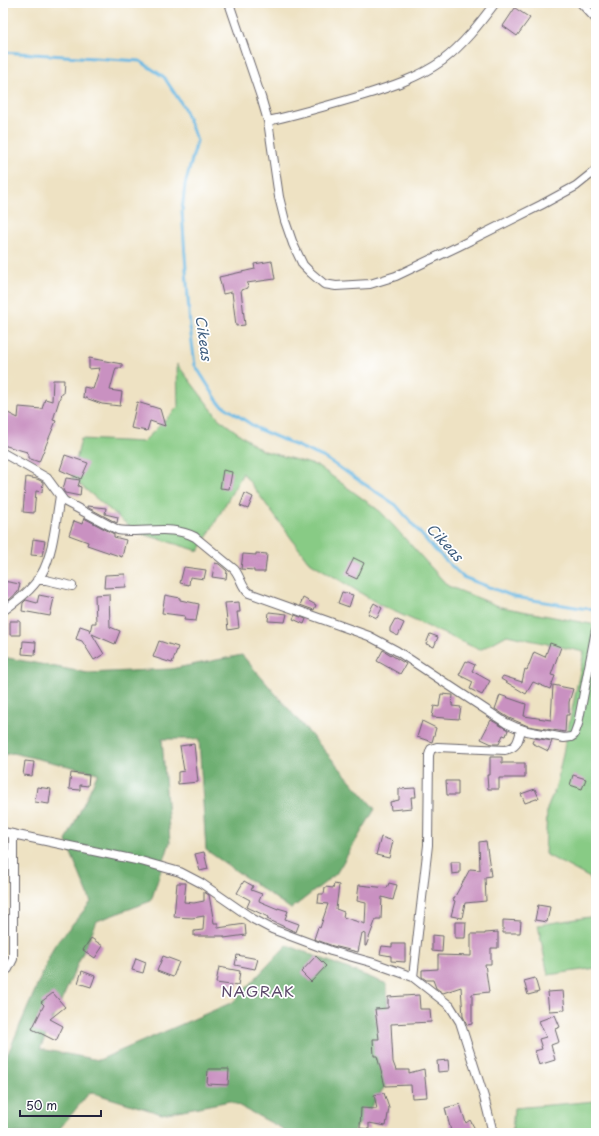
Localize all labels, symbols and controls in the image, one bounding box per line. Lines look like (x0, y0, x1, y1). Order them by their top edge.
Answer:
water label: Cikeas (190, 314, 218, 363)
water label: Cikeas (422, 518, 469, 567)
district label: NAGRAK (221, 979, 295, 1002)
scale bar (20, 1092, 101, 1118)
text: 50 m (26, 1096, 57, 1114)

